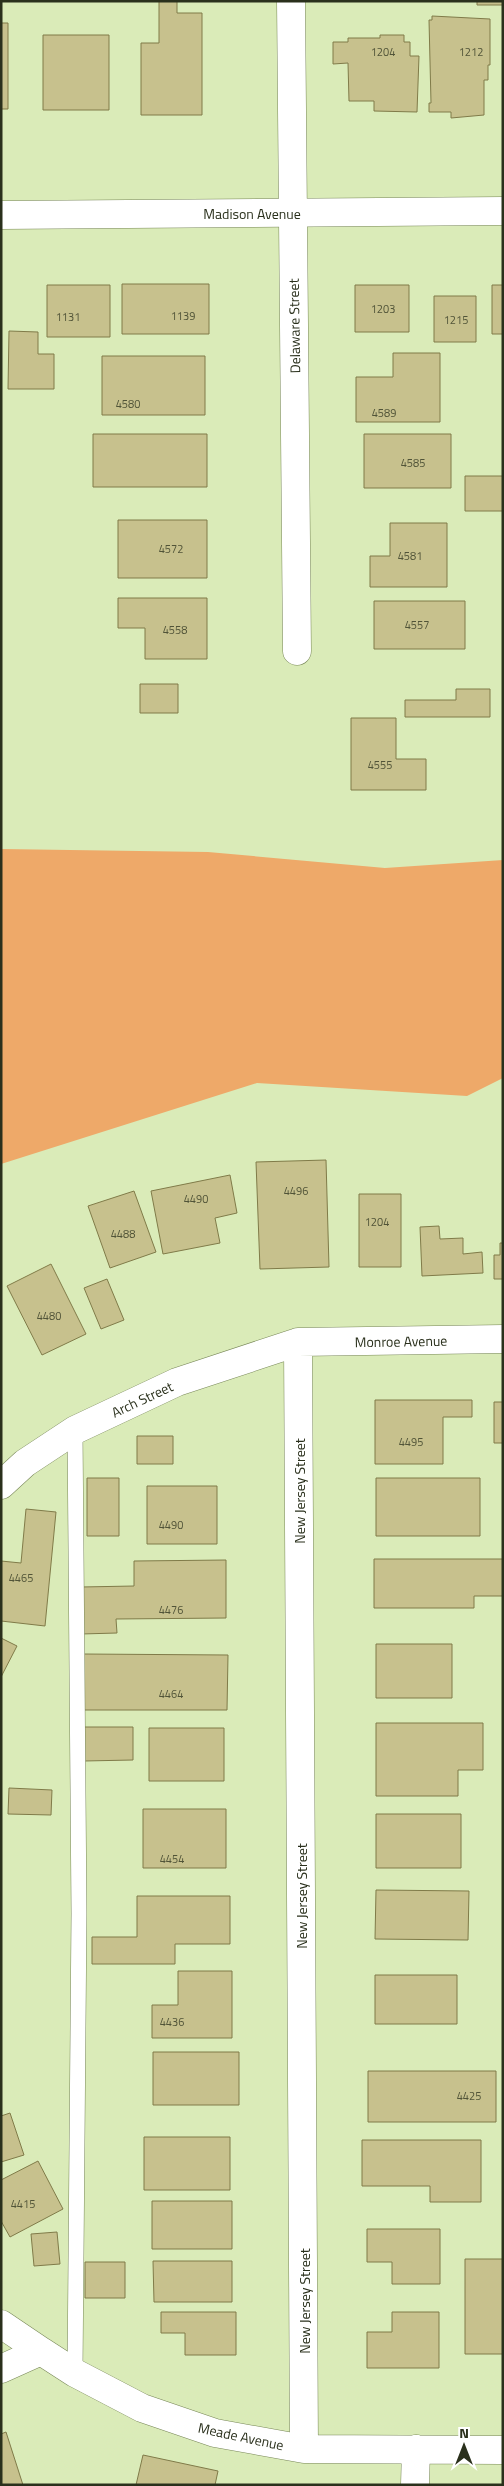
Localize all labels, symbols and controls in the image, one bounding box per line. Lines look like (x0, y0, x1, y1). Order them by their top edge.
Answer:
house number: 1204 (371, 44, 395, 60)
house number: 1212 (459, 44, 483, 60)
street label: Madison Avenue (203, 203, 301, 224)
street label: Delaware Street (283, 278, 305, 374)
house number: 1203 (371, 301, 395, 317)
house number: 1139 (171, 308, 195, 324)
house number: 1131 (56, 309, 80, 325)
house number: 1215 (444, 312, 468, 328)
house number: 4580 (116, 396, 140, 412)
house number: 4589 (372, 405, 396, 421)
house number: 4585 (401, 455, 425, 471)
house number: 4572 (159, 541, 183, 557)
house number: 4581 (398, 548, 422, 564)
house number: 4557 (405, 617, 429, 633)
house number: 4558 (163, 622, 187, 638)
house number: 4555 (368, 757, 392, 773)
house number: 4496 (284, 1183, 308, 1199)
house number: 4490 (184, 1191, 208, 1207)
house number: 1204 (365, 1214, 389, 1230)
house number: 4488 (111, 1226, 135, 1242)
house number: 4480 (37, 1308, 61, 1324)
street label: Monroe Avenue (355, 1330, 447, 1352)
street label: Arch Street (108, 1376, 176, 1422)
house number: 4495 (399, 1434, 423, 1450)
street label: New Jersey Street (289, 1438, 310, 1544)
house number: 4490 (159, 1517, 183, 1533)
house number: 4465 (9, 1570, 33, 1586)
house number: 4476 (159, 1602, 183, 1618)
house number: 4464 (159, 1686, 183, 1702)
street label: New Jersey Street (291, 1843, 312, 1949)
house number: 4454 (160, 1851, 184, 1867)
house number: 4436 (160, 2014, 184, 2030)
house number: 4425 (457, 2088, 481, 2104)
house number: 4415 (11, 2196, 35, 2212)
street label: New Jersey Street (294, 2248, 315, 2354)
street label: Meade Avenue (196, 2417, 286, 2455)
north arrow (439, 2421, 489, 2471)
text: N (459, 2422, 469, 2443)

